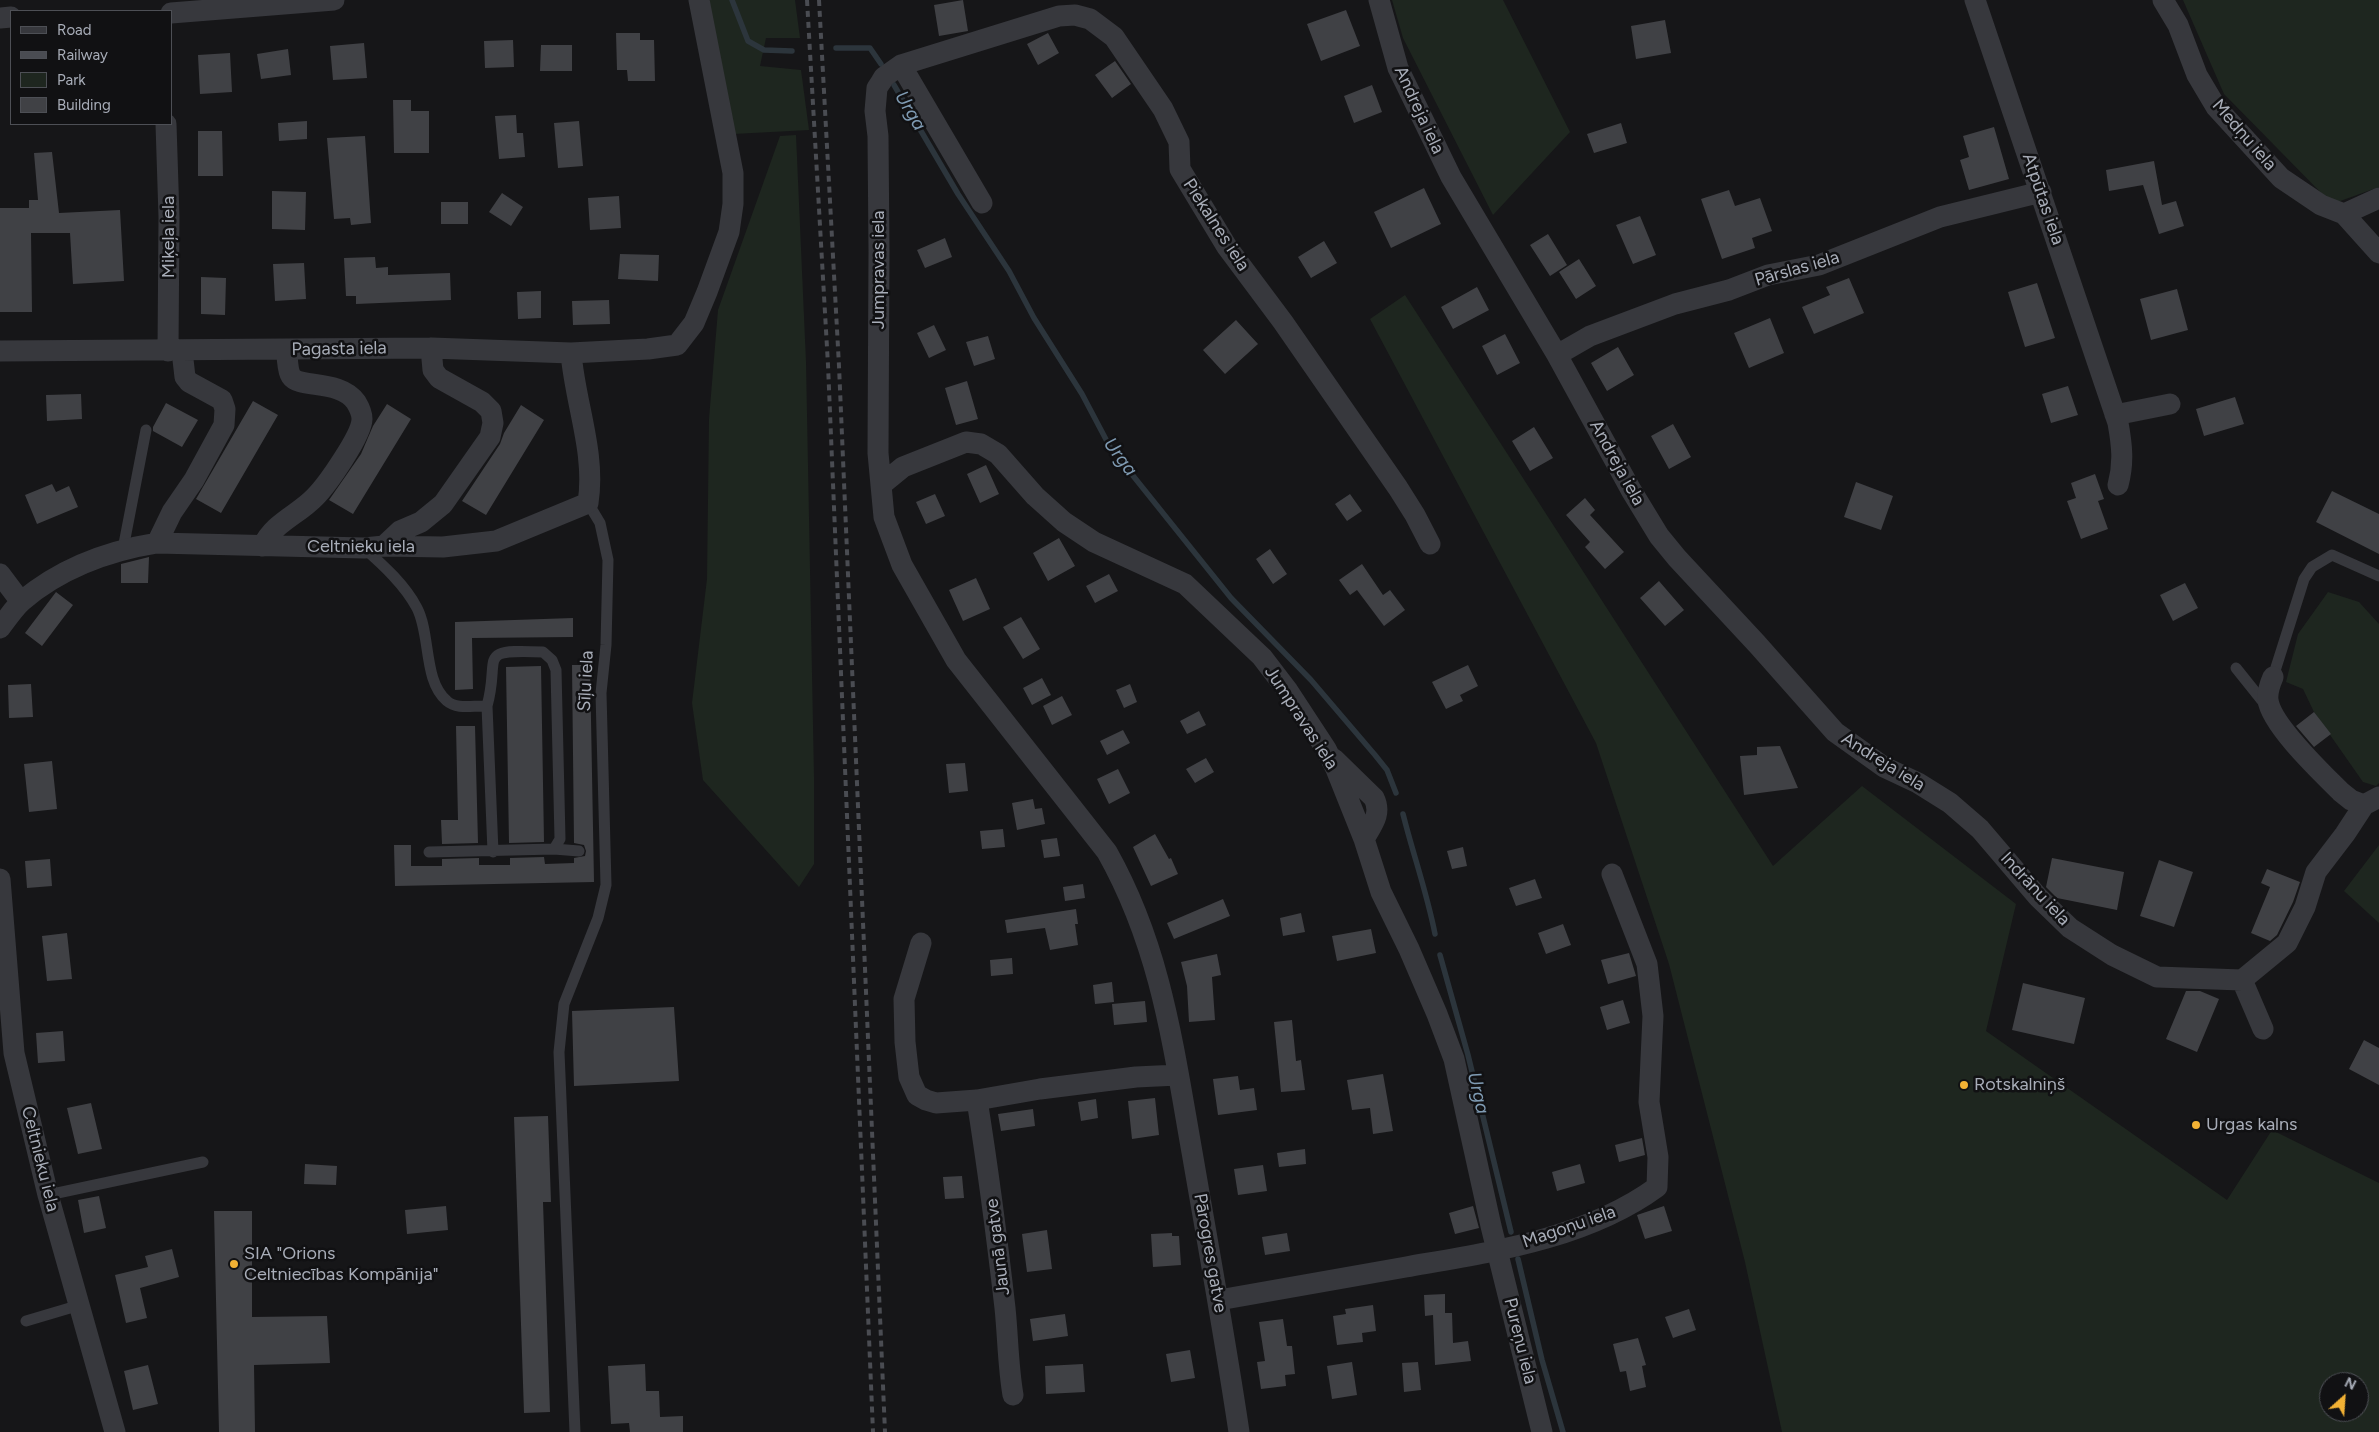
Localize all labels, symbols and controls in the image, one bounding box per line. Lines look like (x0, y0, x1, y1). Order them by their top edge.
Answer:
legend (10, 10, 172, 125)
text: Road (57, 21, 92, 39)
text: Railway (57, 46, 108, 64)
street label: Andreja iela (1389, 63, 1449, 157)
text: Park (57, 71, 86, 89)
water label: Urga (889, 87, 931, 135)
street label: Medņu iela (2207, 95, 2281, 175)
text: Building (57, 96, 111, 114)
street label: Atpūtas iela (2017, 150, 2069, 248)
street label: Piekalnes iela (1178, 175, 1254, 275)
street label: Miķeļa iela (158, 196, 180, 278)
street label: Jumpravas iela (868, 211, 890, 329)
street label: Pārslas iela (1752, 247, 1842, 291)
street label: Pagasta iela (291, 337, 387, 361)
street label: Andreja iela (1585, 417, 1649, 509)
water label: Urga (1098, 433, 1142, 481)
street label: Celtnieku iela (307, 536, 415, 558)
street label: Sīļu iela (574, 650, 598, 712)
street label: Jumpravas iela (1260, 662, 1342, 774)
street label: Andreja iela (1837, 728, 1929, 796)
street label: Indrānu iela (1996, 848, 2074, 930)
water label: Urga (1462, 1070, 1494, 1116)
place label: Rotskalniņš (1974, 1074, 2065, 1096)
marker: Rotskalniņš (1958, 1079, 1970, 1091)
street label: Celtnieku iela (16, 1104, 64, 1214)
place label: Urgas kalns (2206, 1114, 2297, 1136)
marker: Urgas kalns (2190, 1119, 2202, 1131)
street label: Pārogres gatve (1189, 1192, 1231, 1314)
street label: Jaunā gatve (981, 1197, 1015, 1297)
street label: Magoņu iela (1520, 1201, 1618, 1253)
place label: SIA "Orions Celtniecības Kompānija" (244, 1243, 438, 1286)
marker: SIA "Orions Celtniecības Kompānija" (228, 1258, 240, 1270)
street label: Pureņu iela (1499, 1296, 1541, 1386)
north arrow (2319, 1372, 2369, 1422)
text: N (2342, 1374, 2359, 1394)

